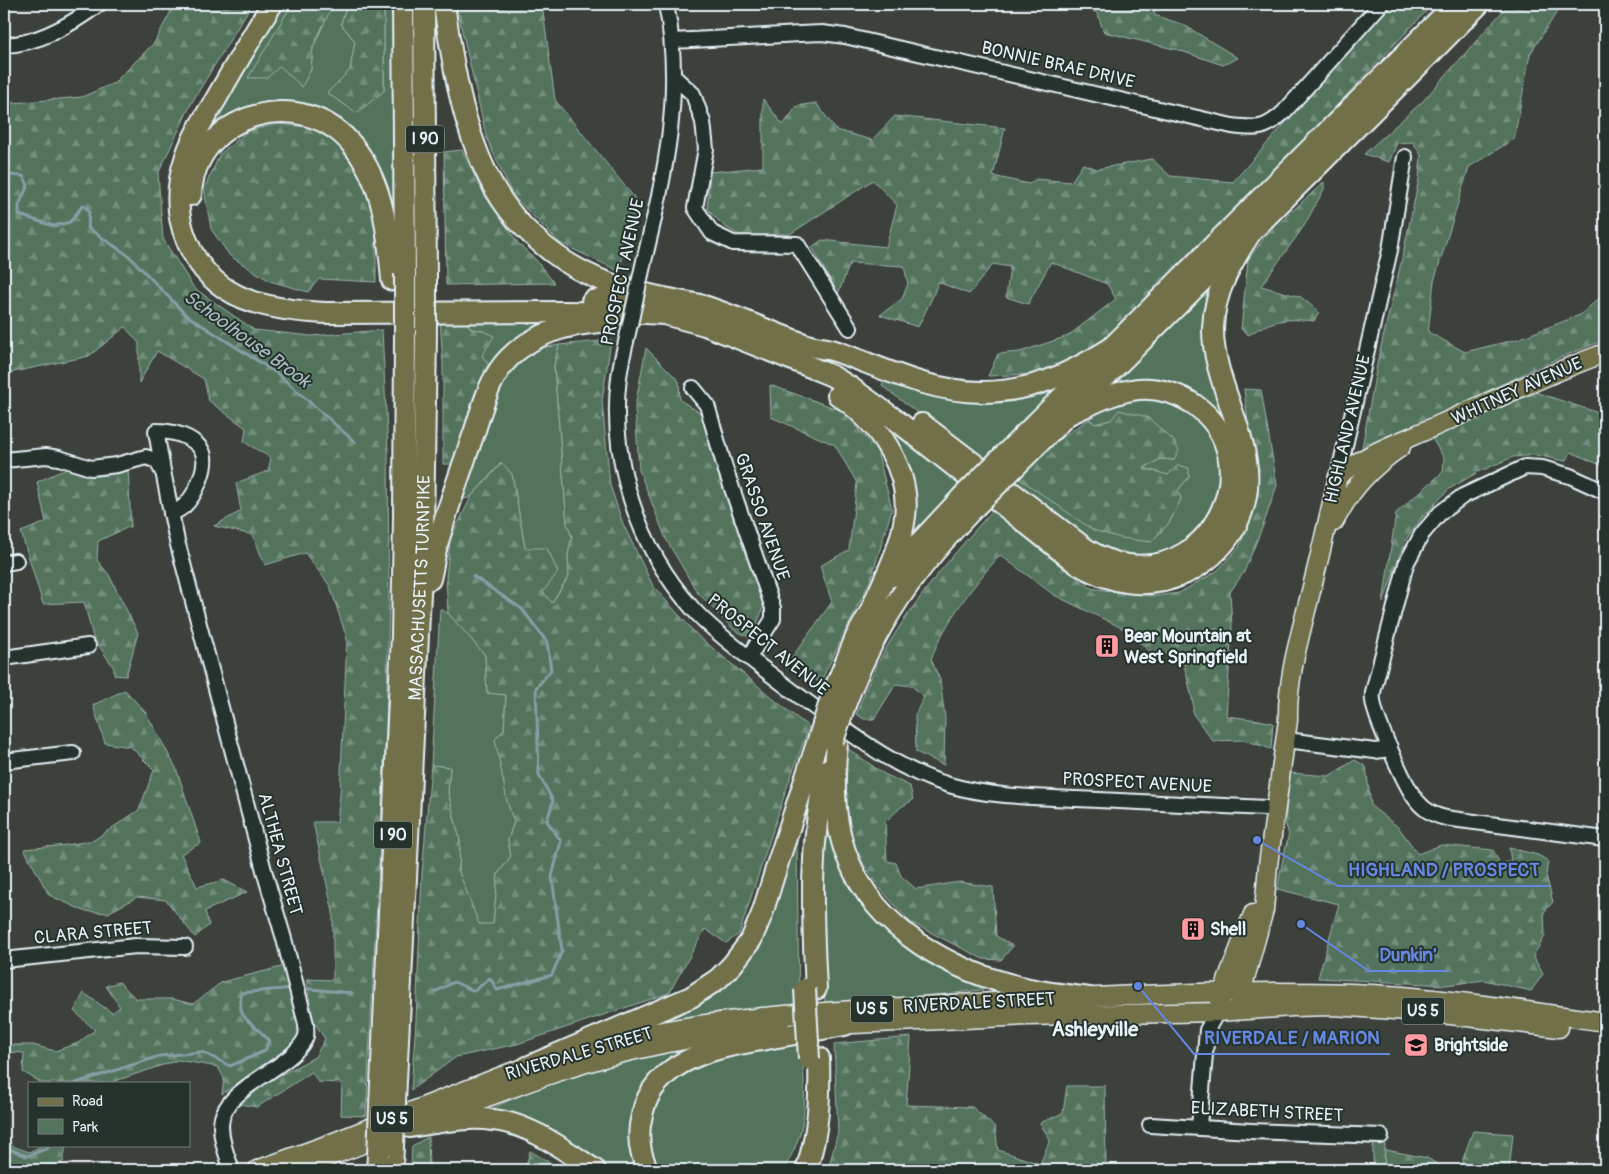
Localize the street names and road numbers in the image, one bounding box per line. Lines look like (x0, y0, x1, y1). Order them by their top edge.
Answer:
street label: BONNIE BRAE DRIVE (979, 36, 1137, 94)
road number: I 90 (406, 126, 444, 152)
street label: PROSPECT AVENUE (596, 196, 650, 348)
street label: HIGHLAND AVENUE (1320, 352, 1376, 506)
street label: WHITNEY AVENUE (1448, 352, 1586, 430)
street label: GRASSO AVENUE (729, 450, 795, 584)
street label: MASSACHUSETTS TURNPIKE (403, 475, 435, 701)
street label: PROSPECT AVENUE (703, 589, 833, 701)
street label: PROSPECT AVENUE (1062, 768, 1212, 798)
street label: ALTHEA STREET (253, 790, 307, 918)
road number: I 90 (374, 822, 412, 848)
street label: CLARA STREET (33, 916, 153, 950)
street label: RIVERDALE STREET (902, 988, 1056, 1018)
road number: US 5 (851, 996, 893, 1022)
road number: US 5 (1402, 998, 1444, 1024)
street label: RIVERDALE STREET (503, 1022, 655, 1086)
street label: ELIZABETH STREET (1190, 1097, 1344, 1127)
road number: US 5 (371, 1106, 413, 1132)

